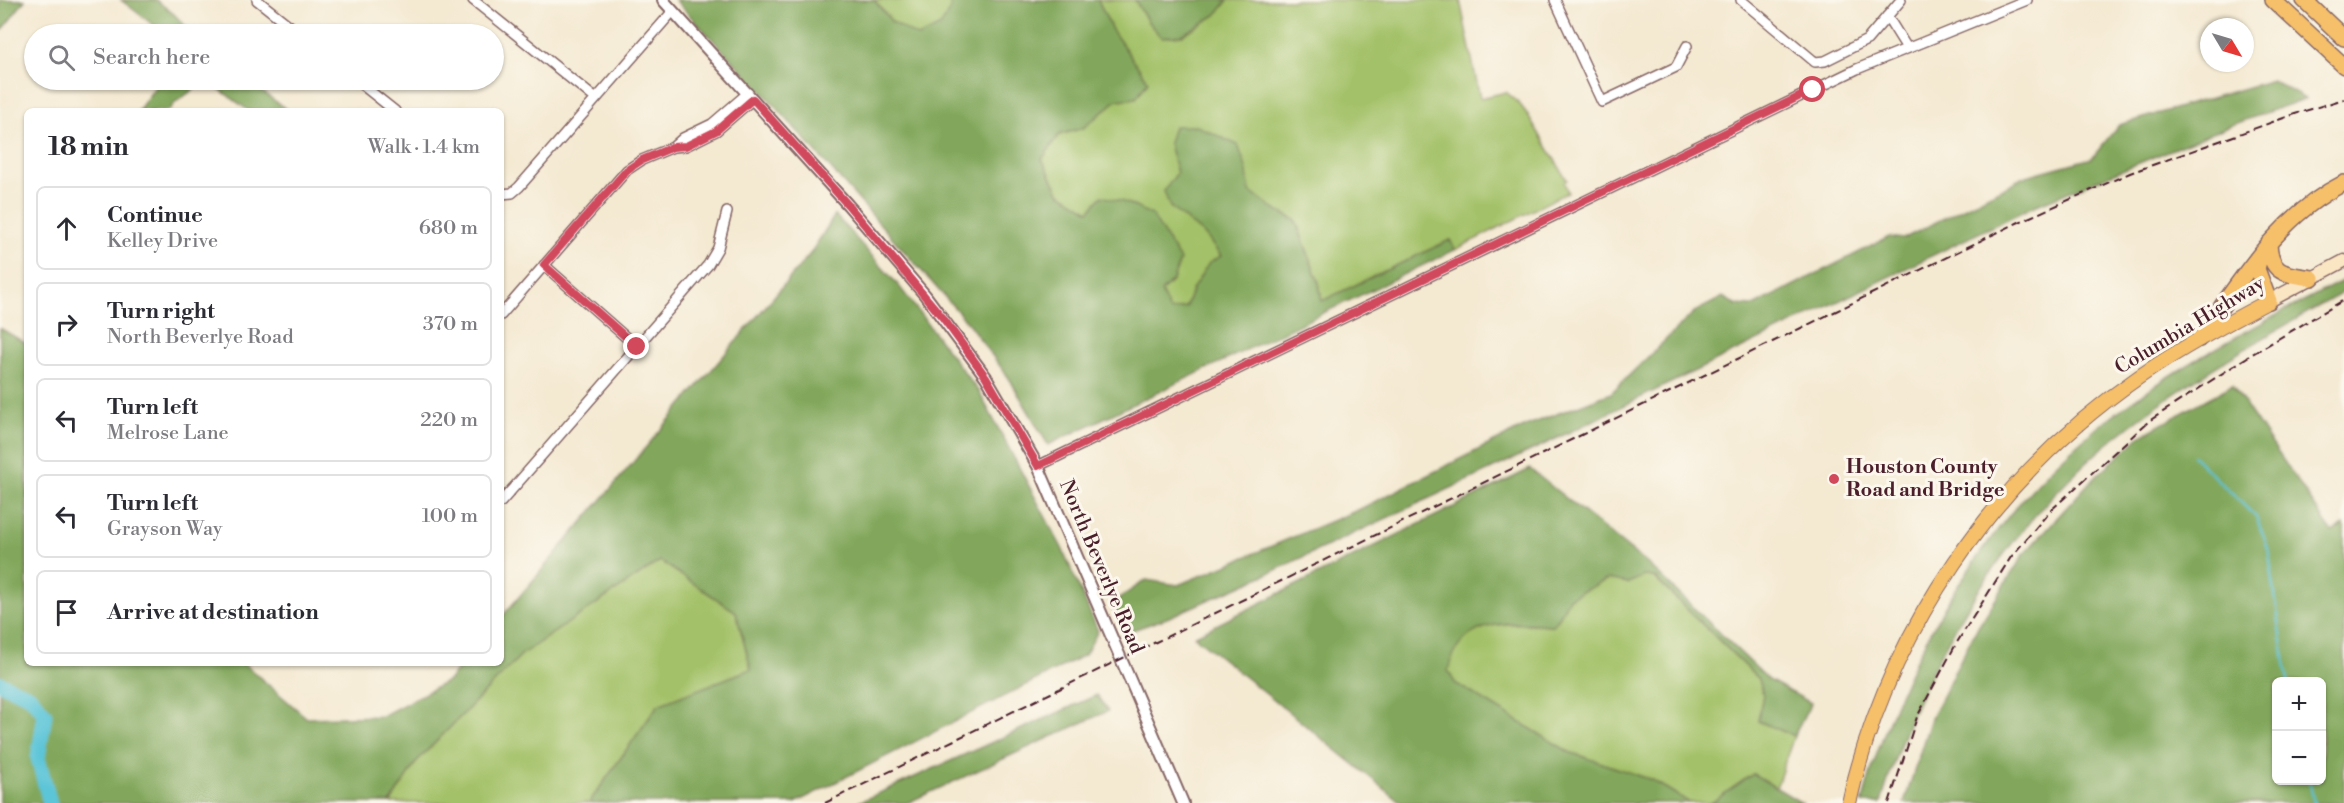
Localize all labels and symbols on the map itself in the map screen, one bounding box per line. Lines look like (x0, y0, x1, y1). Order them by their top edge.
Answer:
north arrow (2200, 18, 2254, 72)
route start (1799, 76, 1825, 102)
street label: Columbia Highway (2111, 271, 2270, 381)
route end (623, 333, 649, 359)
place label: Houston County Road and Bridge (1846, 455, 2005, 503)
marker: Houston County Road and Bridge (1827, 472, 1841, 486)
street label: North Beverlye Road (1053, 476, 1149, 658)

